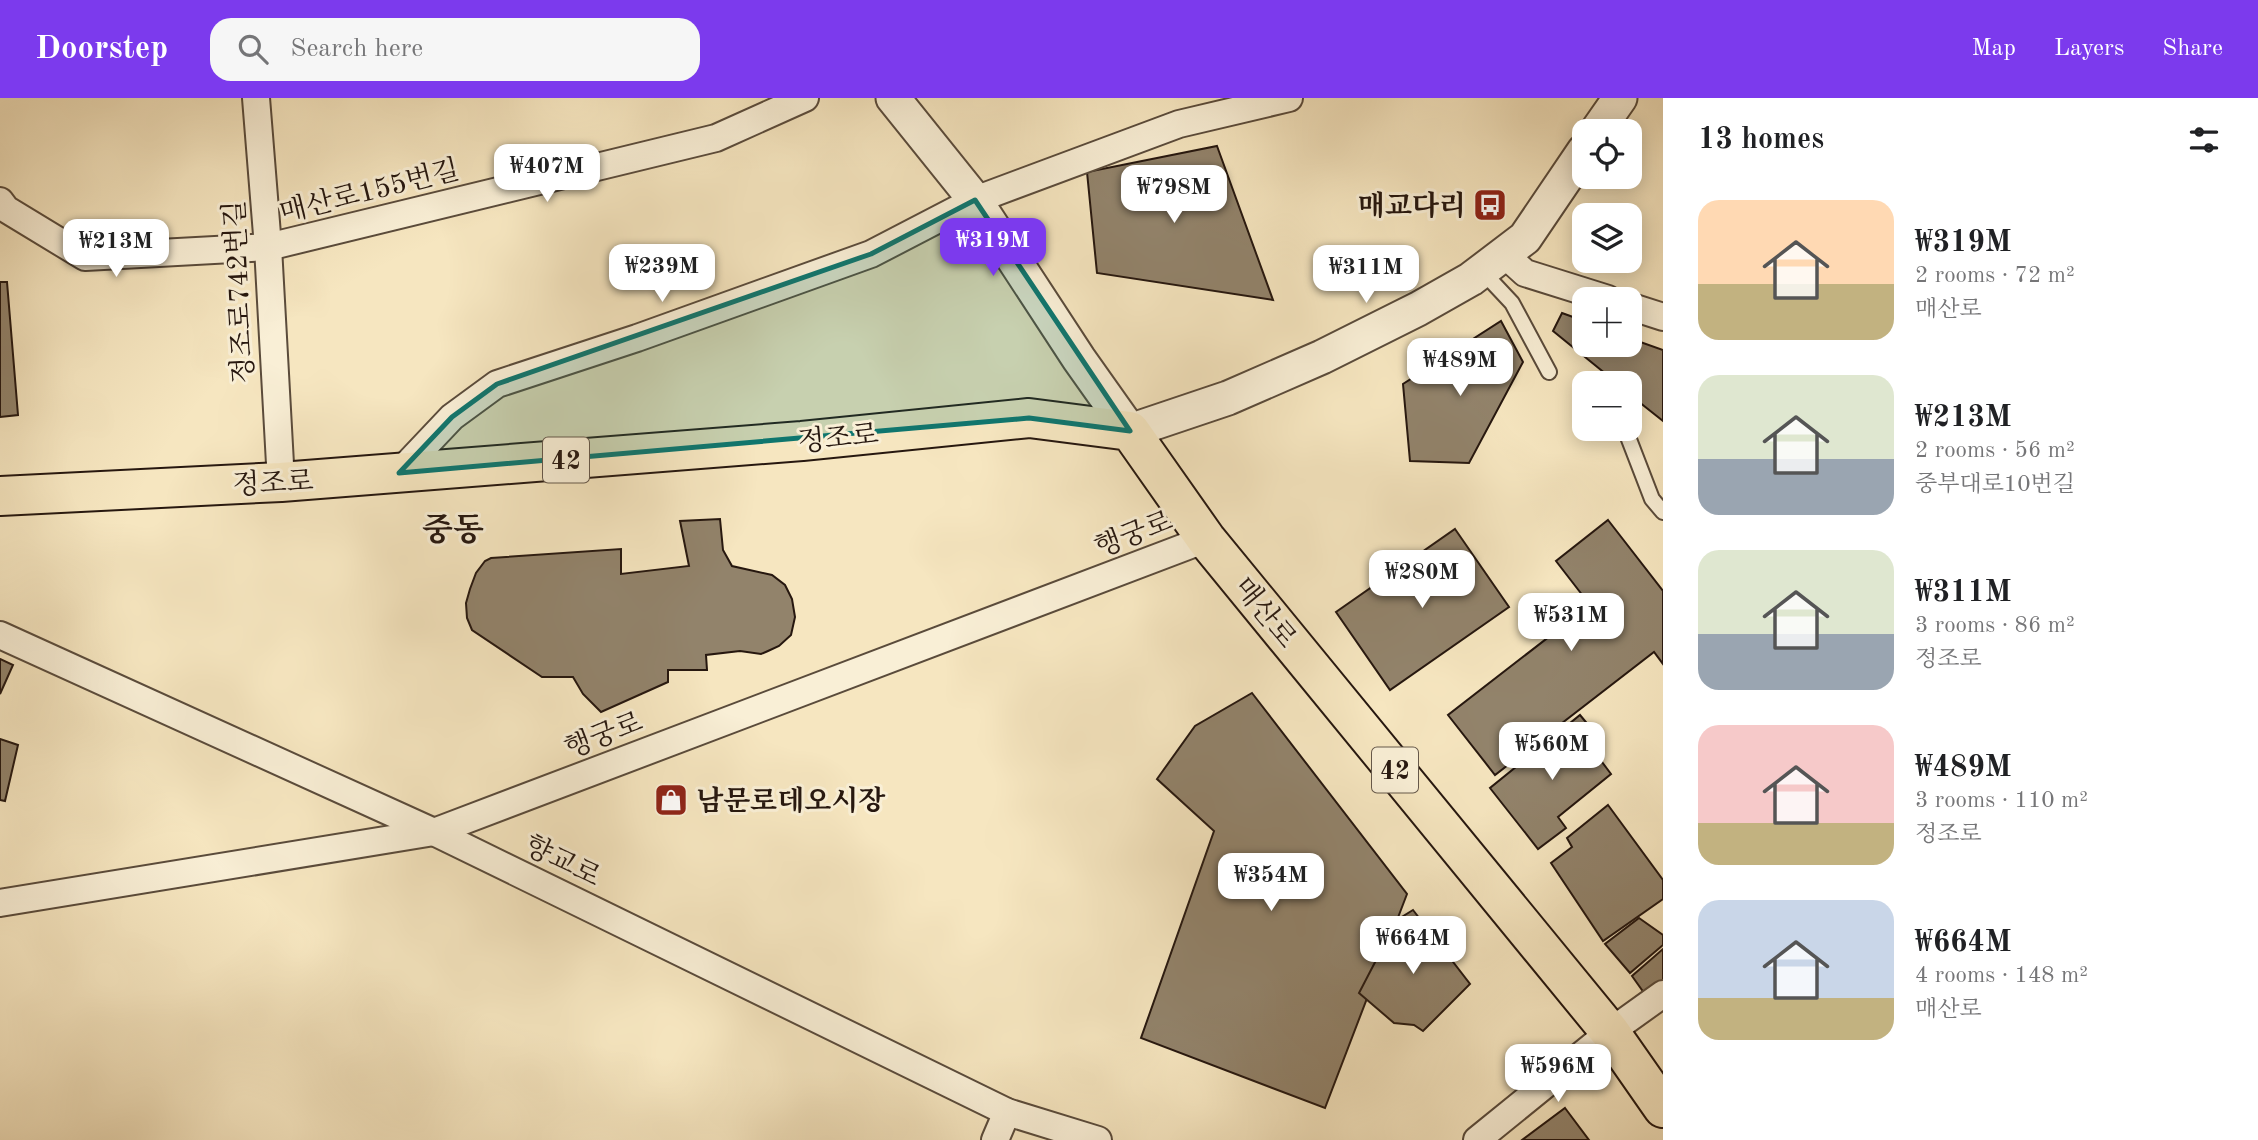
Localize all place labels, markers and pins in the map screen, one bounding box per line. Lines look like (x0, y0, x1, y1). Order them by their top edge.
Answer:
pin: ₩407M (498, 144, 596, 204)
pin: ₩798M (1125, 166, 1223, 225)
bus stop icon: 매교다리 (1471, 186, 1509, 224)
place label: 매교다리 (1358, 190, 1466, 222)
pin: ₩319M (944, 218, 1042, 278)
pin: ₩213M (67, 220, 165, 279)
pin: ₩239M (613, 244, 711, 304)
pin: ₩311M (1317, 246, 1415, 305)
pin: ₩489M (1411, 338, 1509, 398)
pin: ₩280M (1373, 550, 1471, 610)
pin: ₩531M (1522, 594, 1620, 653)
pin: ₩560M (1503, 722, 1601, 782)
shop icon: 남문로데오시장 (652, 781, 690, 819)
place label: 남문로데오시장 (696, 785, 886, 817)
pin: ₩354M (1222, 854, 1320, 913)
pin: ₩664M (1364, 916, 1462, 976)
pin: ₩596M (1509, 1044, 1607, 1104)

